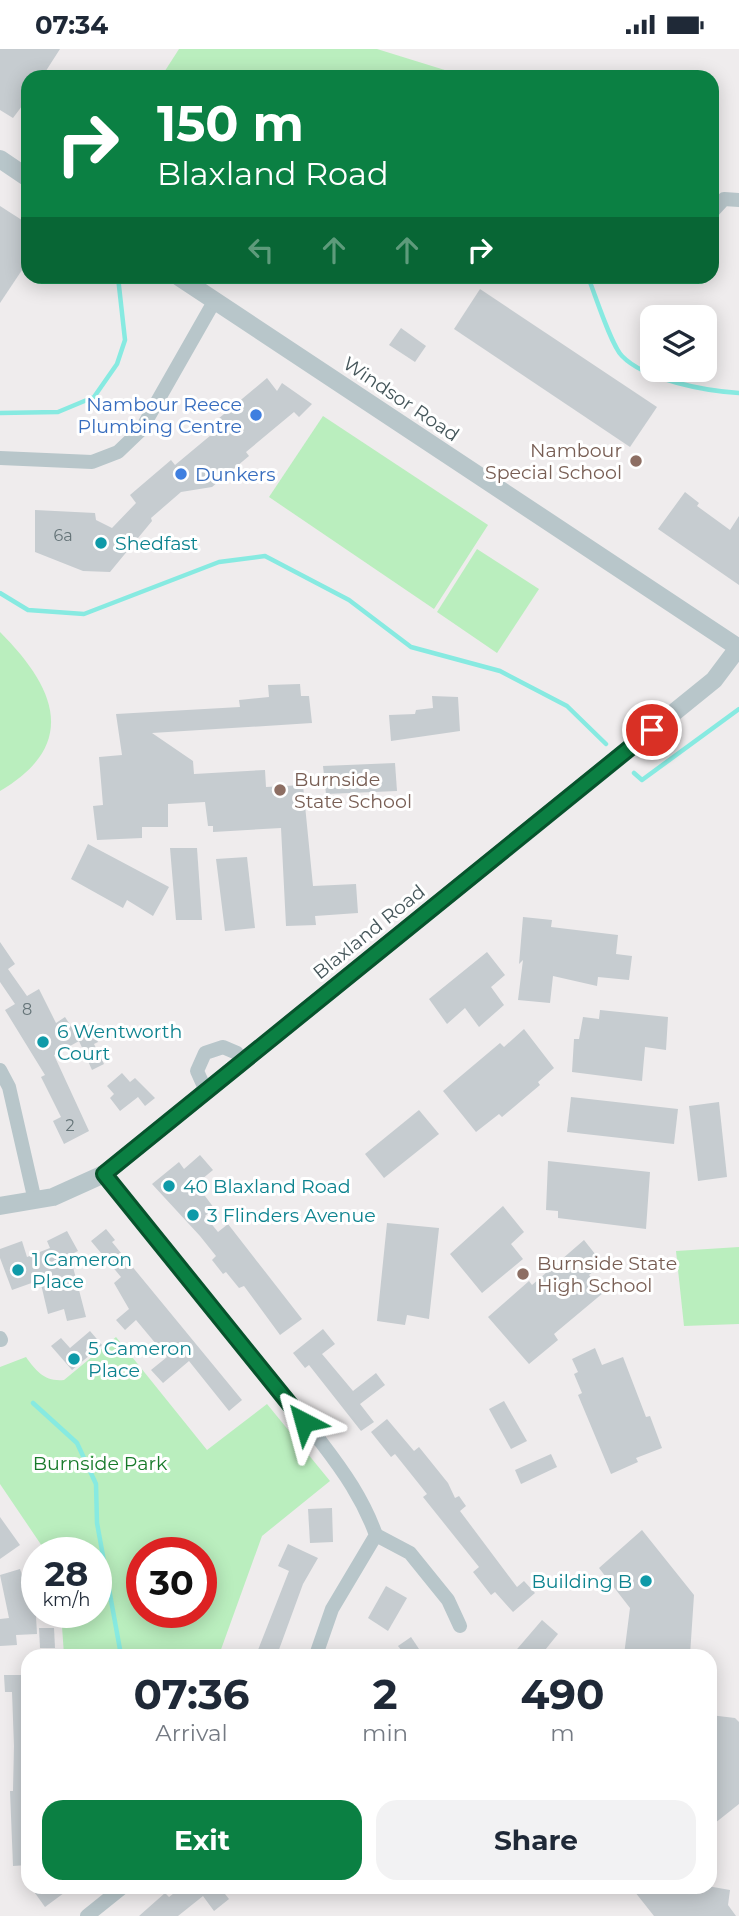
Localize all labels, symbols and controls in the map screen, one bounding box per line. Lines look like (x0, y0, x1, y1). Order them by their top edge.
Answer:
text: 07:34 (35, 9, 108, 41)
text: 150 m (157, 94, 304, 153)
icon: right (42, 98, 133, 189)
text: Blaxland Road (157, 154, 389, 193)
icon: left (242, 231, 280, 269)
icon: ahead (315, 231, 353, 269)
icon: ahead (388, 231, 426, 269)
icon: right (461, 231, 499, 269)
map controls (640, 305, 717, 382)
button: layers (640, 305, 717, 382)
street label: Windsor Road (339, 352, 463, 446)
place label: Nambour Reece Plumbing Centre (78, 393, 242, 438)
marker: Nambour Reece Plumbing Centre (248, 407, 264, 423)
place label: Nambour Special School (485, 439, 622, 484)
marker: Nambour Special School (628, 453, 644, 469)
place label: Dunkers (195, 463, 276, 486)
marker: Dunkers (173, 466, 189, 482)
house number: 6a (53, 526, 73, 545)
place label: Shedfast (115, 532, 199, 555)
marker: Shedfast (93, 535, 109, 551)
pin (622, 700, 682, 760)
icon: arrive (633, 711, 671, 749)
place label: Burnside State School (294, 768, 412, 813)
marker: Burnside State School (272, 782, 288, 798)
street label: Blaxland Road (308, 880, 430, 984)
house number: 8 (22, 1000, 32, 1019)
place label: 6 Wentworth Court (57, 1020, 182, 1065)
marker: 6 Wentworth Court (35, 1034, 51, 1050)
house number: 2 (65, 1116, 75, 1135)
place label: 40 Blaxland Road (183, 1175, 351, 1198)
marker: 40 Blaxland Road (161, 1178, 177, 1194)
place label: 3 Flinders Avenue (207, 1204, 376, 1227)
marker: 3 Flinders Avenue (185, 1207, 201, 1223)
place label: 1 Cameron Place (32, 1248, 132, 1293)
place label: Burnside State High School (537, 1252, 677, 1297)
marker: 1 Cameron Place (10, 1262, 26, 1278)
marker: Burnside State High School (515, 1266, 531, 1282)
place label: 5 Cameron Place (88, 1337, 192, 1382)
marker: 5 Cameron Place (66, 1351, 82, 1367)
position arrow (267, 1385, 341, 1459)
park label: Burnside Park (33, 1452, 168, 1475)
speed limit sign: 30 (126, 1537, 217, 1628)
text: 28 (45, 1552, 88, 1595)
place label: Building B (532, 1570, 632, 1593)
marker: Building B (638, 1573, 654, 1589)
text: km/h (42, 1589, 91, 1611)
text: 07:36 (133, 1668, 250, 1720)
text: 2 (373, 1668, 397, 1720)
text: 490 (521, 1668, 605, 1720)
text: Arrival (155, 1719, 228, 1747)
text: min (362, 1719, 408, 1747)
text: m (550, 1719, 575, 1747)
button: Exit (42, 1800, 362, 1880)
button: Share (376, 1800, 696, 1880)

